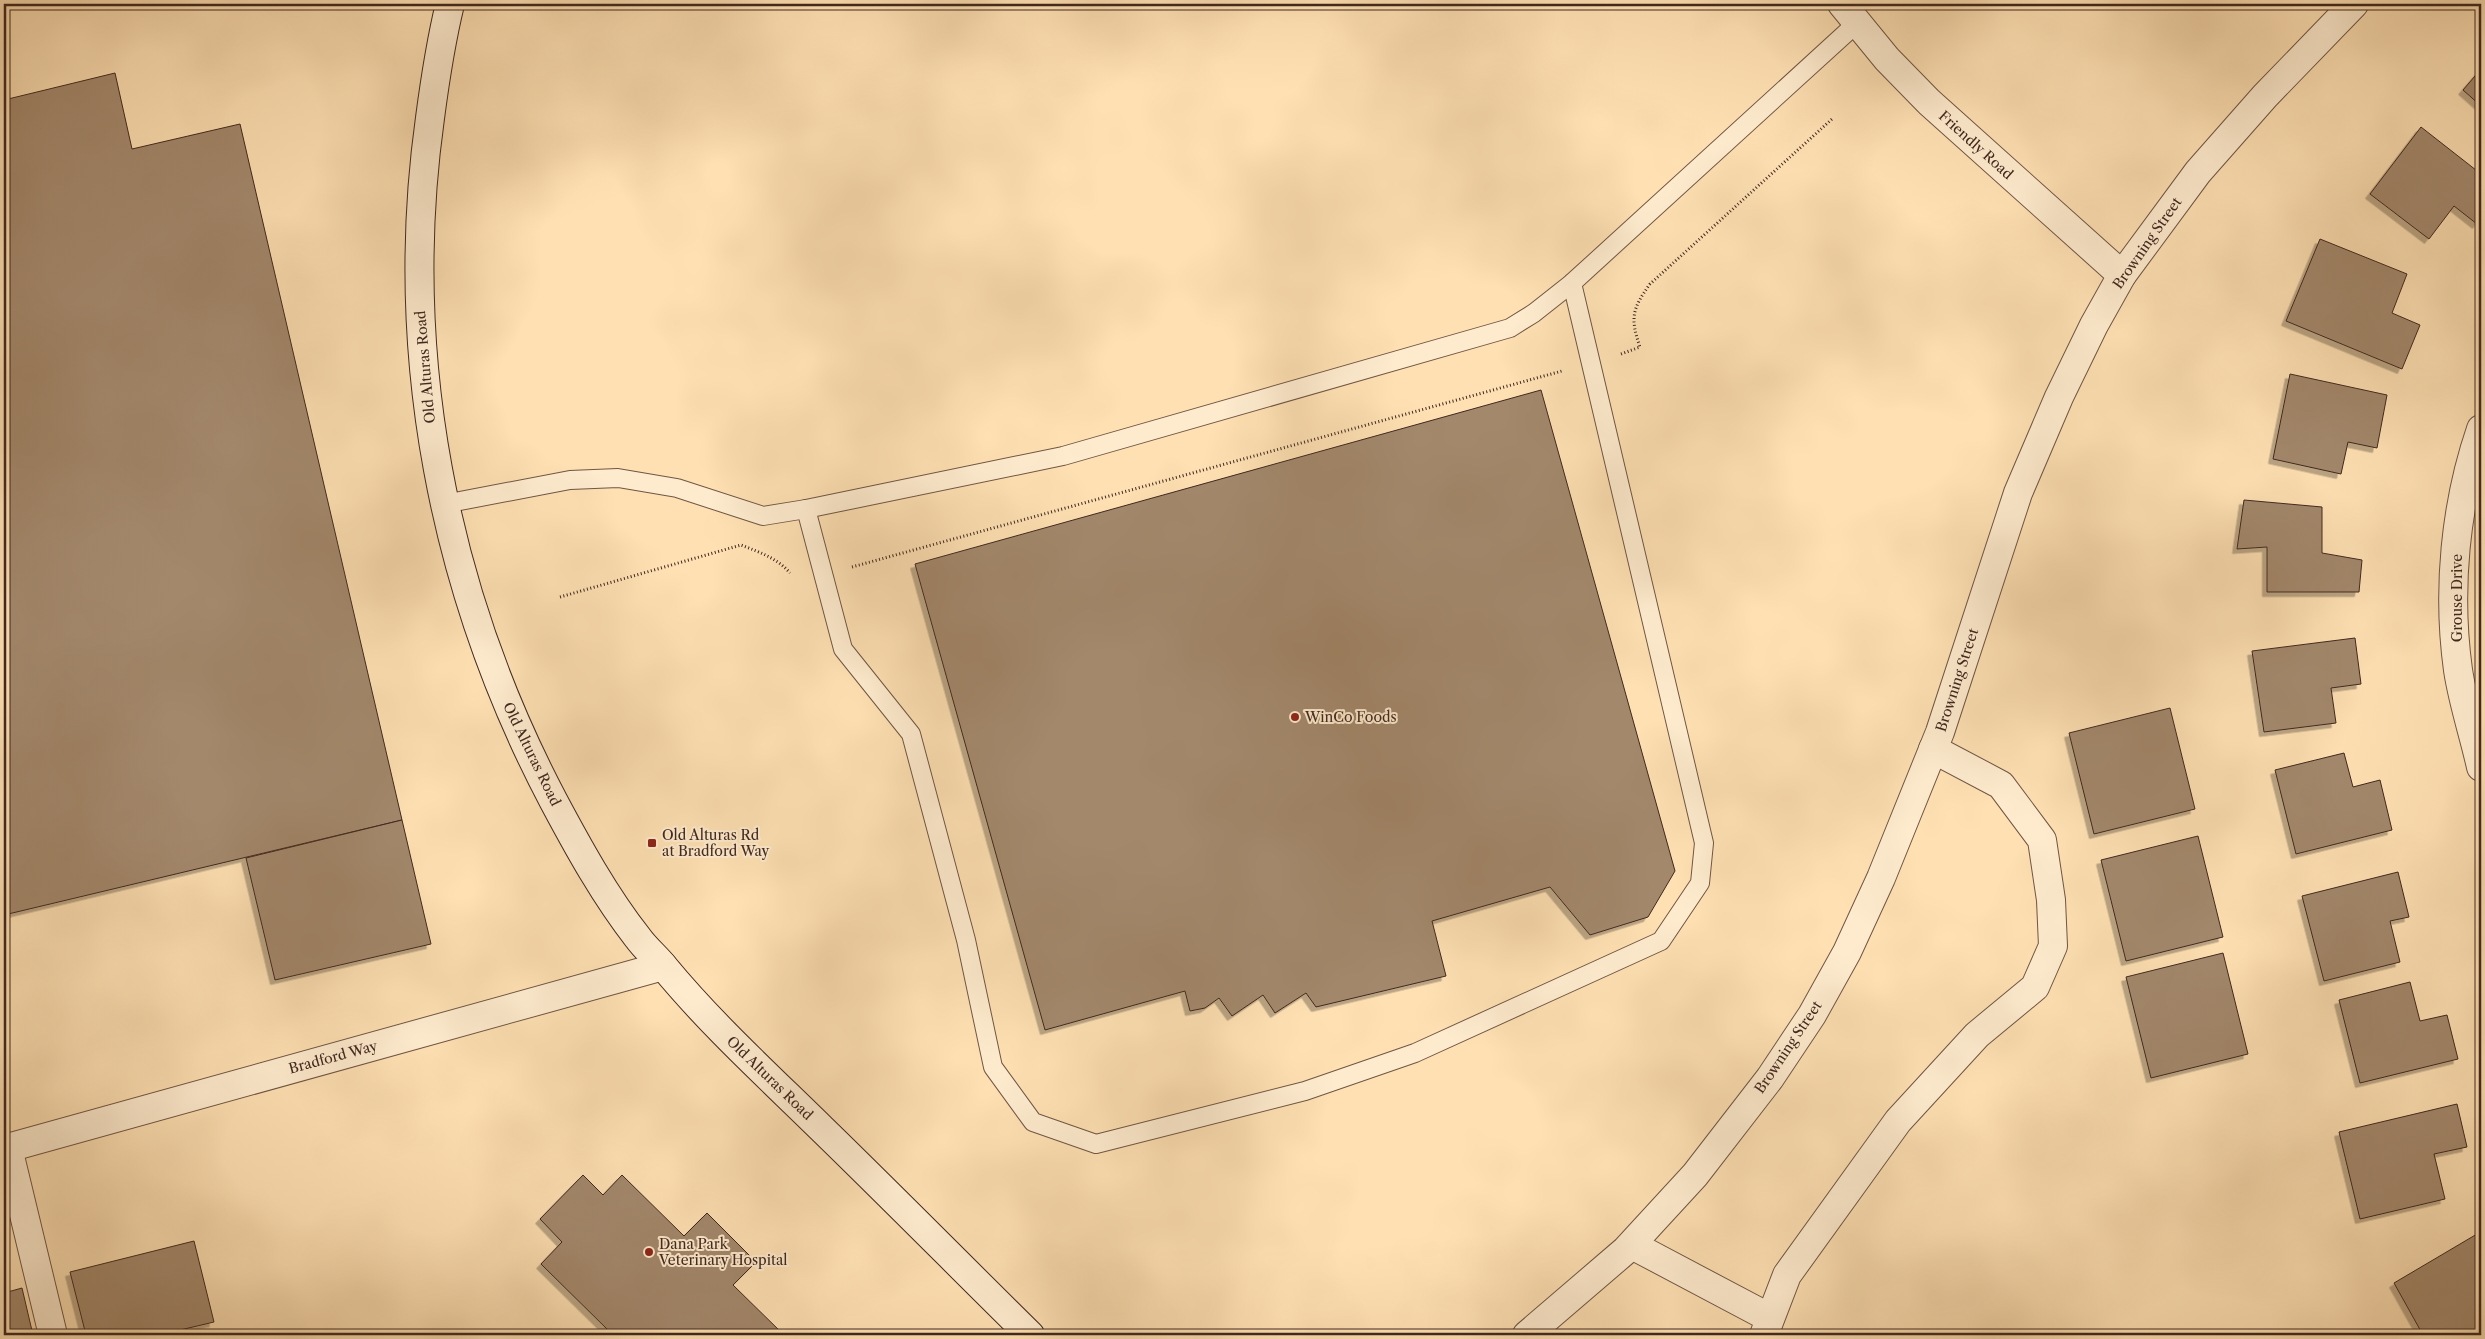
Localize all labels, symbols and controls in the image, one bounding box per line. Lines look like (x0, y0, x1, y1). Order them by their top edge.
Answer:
street label: Friendly Road (1935, 107, 2017, 183)
street label: Browning Street (2109, 194, 2185, 292)
street label: Old Alturas Road (411, 309, 439, 424)
street label: Grouse Drive (2448, 554, 2466, 642)
street label: Browning Street (1932, 626, 1982, 734)
street label: Old Alturas Road (499, 699, 565, 809)
place label: WinCo Foods (1304, 708, 1397, 726)
marker: WinCo Foods (1289, 711, 1301, 723)
place label: Old Alturas Rd at Bradford Way (662, 826, 769, 860)
marker: Old Alturas Rd at Bradford Way (646, 837, 658, 849)
street label: Browning Street (1750, 997, 1826, 1097)
street label: Old Alturas Road (723, 1032, 817, 1124)
street label: Bradford Way (287, 1036, 380, 1077)
place label: Dana Park Veterinary Hospital (658, 1235, 788, 1269)
marker: Dana Park Veterinary Hospital (643, 1246, 655, 1258)

